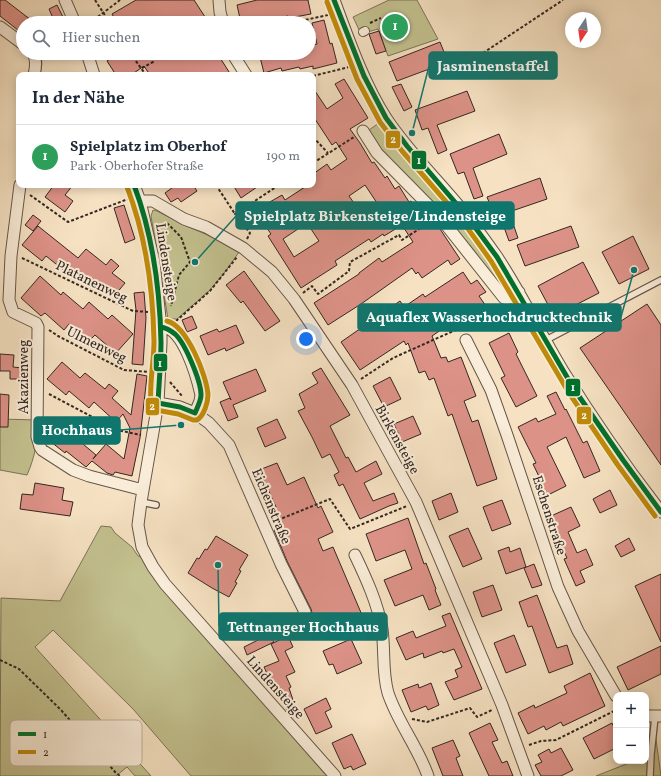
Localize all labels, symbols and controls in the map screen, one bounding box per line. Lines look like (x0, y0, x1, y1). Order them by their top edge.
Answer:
pin: 1 (382, 12, 408, 42)
north arrow (565, 12, 601, 48)
search box (16, 16, 316, 60)
icon: search (30, 27, 52, 49)
text: Hier suchen (62, 28, 140, 49)
callout: Jasminenstaffel (429, 52, 557, 79)
text: Jasminenstaffel (436, 57, 549, 78)
text: In der Nähe (32, 87, 125, 110)
line badge: 2 (385, 130, 401, 149)
text: 2 (390, 133, 396, 148)
text: Spielplatz im Oberhof (70, 137, 226, 158)
text: 1 (42, 148, 48, 166)
text: 190 m (266, 148, 300, 166)
line badge: 1 (411, 150, 427, 170)
text: 1 (417, 154, 421, 169)
text: Park · Oberhofer Straße (70, 158, 203, 176)
callout: Spielplatz Birkensteige/Lindensteige (236, 202, 514, 229)
text: Spielplatz Birkensteige/Lindensteige (244, 207, 506, 228)
street label: Lindensteige (150, 222, 181, 303)
street label: Platanenweg (52, 257, 131, 308)
callout: Aquaflex Wasserhochdrucktechnik (358, 304, 621, 331)
text: Aquaflex Wasserhochdrucktechnik (366, 308, 612, 329)
street label: Ulmenweg (63, 323, 130, 368)
your location (296, 329, 316, 349)
street label: Akazienweg (15, 340, 34, 414)
line badge: 1 (153, 353, 168, 372)
text: 1 (158, 357, 162, 372)
line badge: 1 (565, 378, 581, 397)
text: 1 (571, 381, 575, 396)
line badge: 2 (145, 397, 160, 416)
text: 2 (149, 400, 155, 415)
street label: Birkensteige (370, 402, 424, 478)
line badge: 2 (576, 406, 592, 425)
text: 2 (581, 409, 587, 424)
callout: Hochhaus (34, 417, 120, 444)
text: Hochhaus (42, 421, 112, 442)
street label: Eichenstraße (246, 466, 295, 548)
street label: Eschenstraße (527, 473, 570, 558)
callout: Tettnanger Hochhaus (219, 613, 387, 640)
text: Tettnanger Hochhaus (227, 618, 379, 639)
street label: Lindensteige (241, 652, 309, 724)
map controls (613, 692, 649, 764)
button: + (613, 692, 649, 728)
legend (10, 720, 142, 766)
text: 1 (43, 728, 47, 743)
button: − (613, 728, 649, 764)
text: 2 (43, 746, 49, 761)

